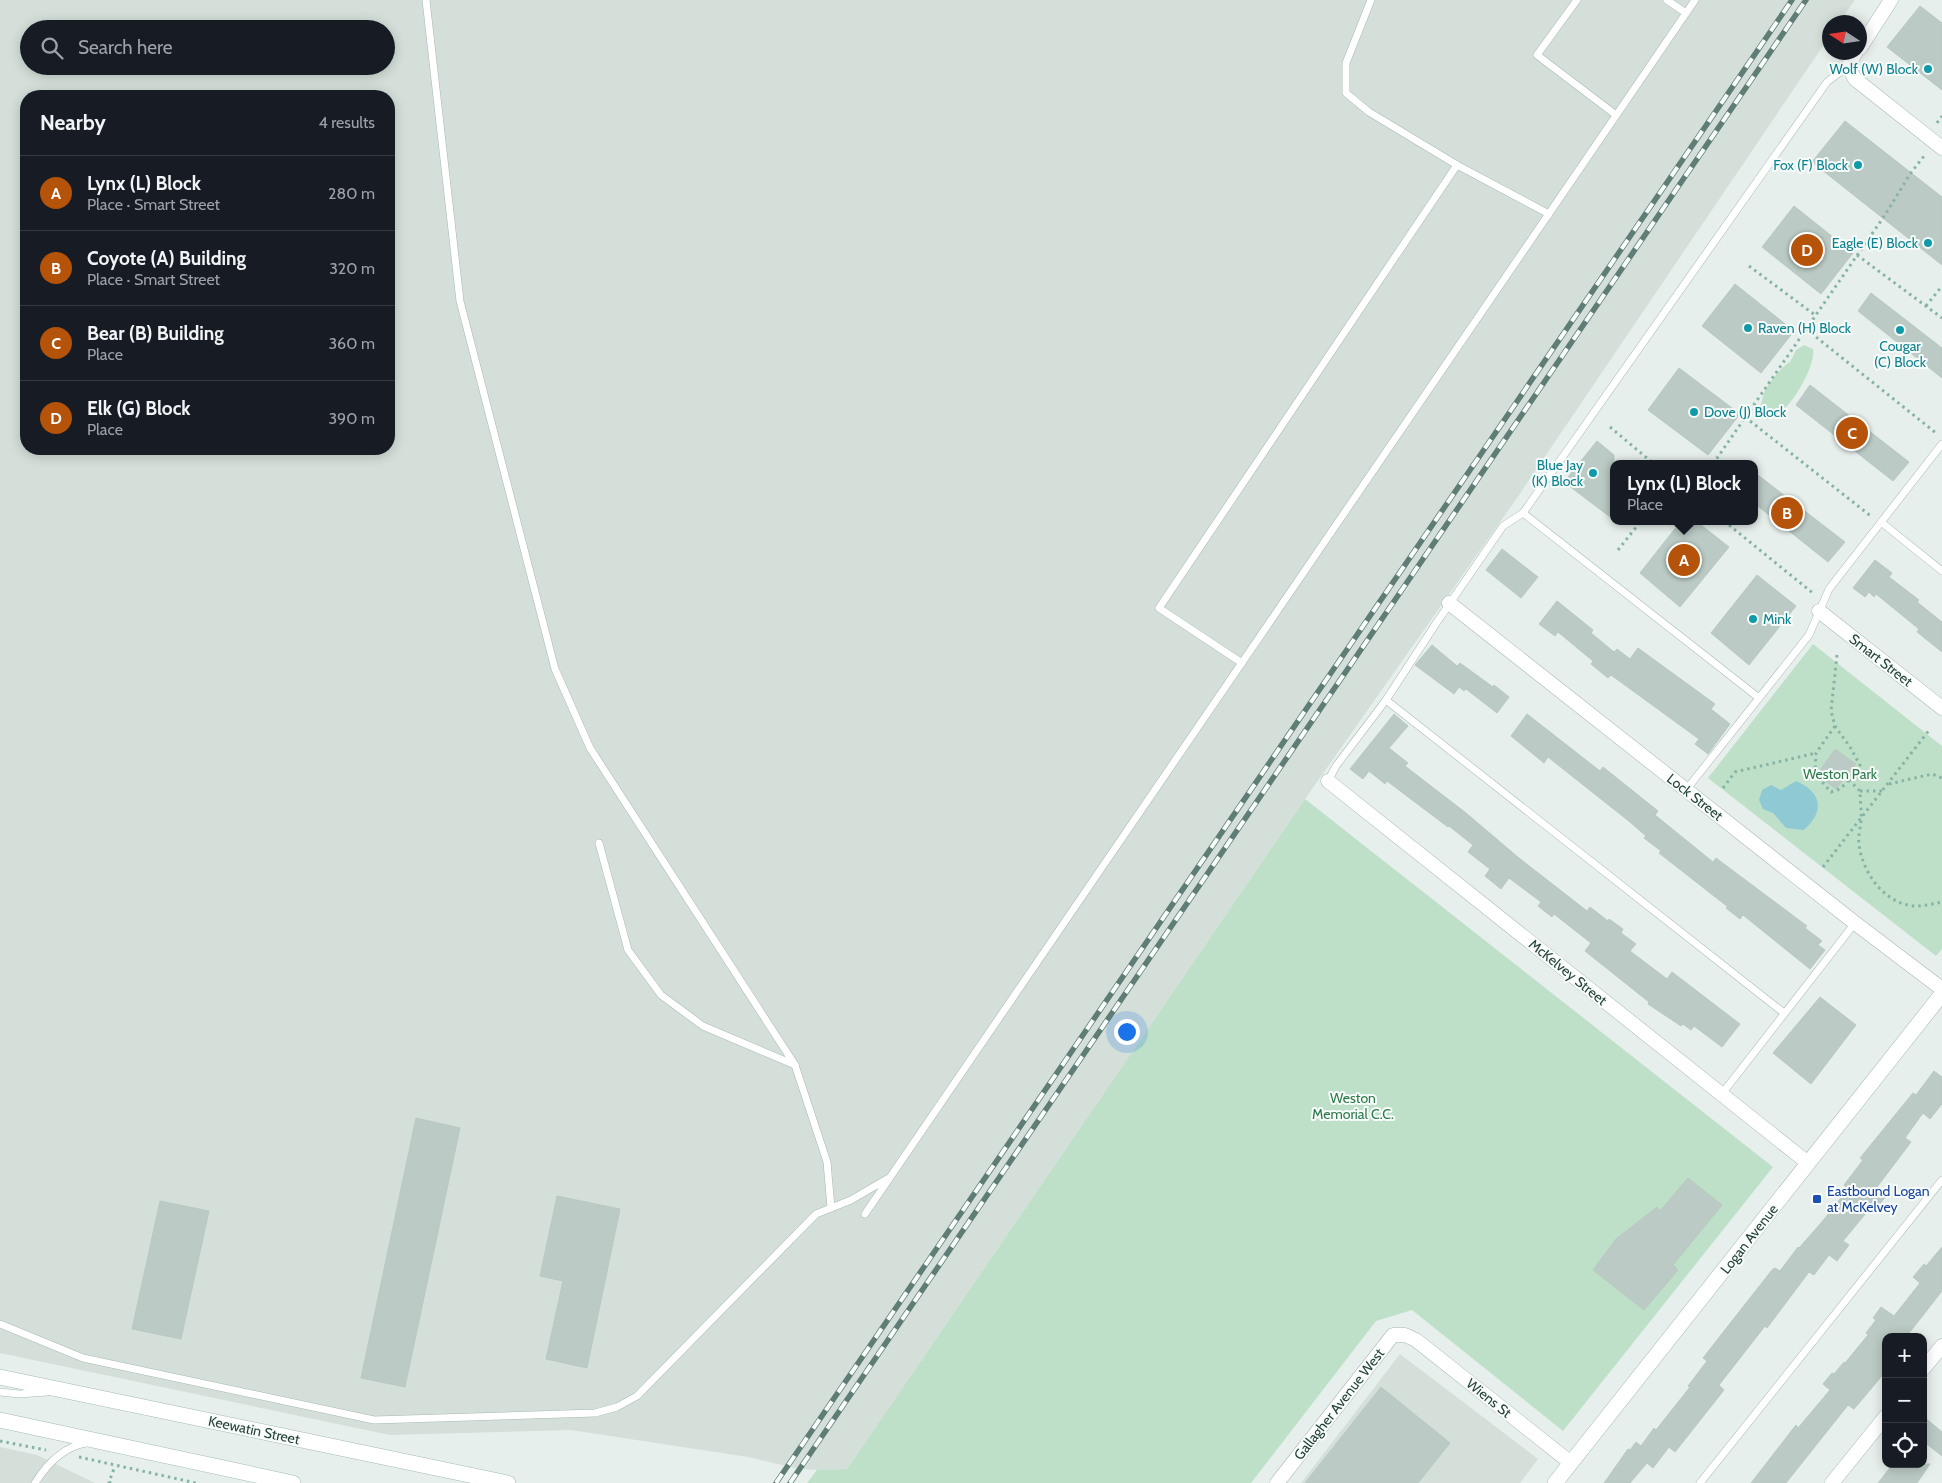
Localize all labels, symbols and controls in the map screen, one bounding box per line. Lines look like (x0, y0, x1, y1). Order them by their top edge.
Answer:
north arrow (1822, 15, 1867, 60)
search box (20, 20, 395, 75)
icon: search (38, 34, 66, 62)
text: Search here (78, 36, 172, 59)
place label: Wolf (W) Block (1830, 60, 1919, 78)
marker: Wolf (W) Block (1922, 63, 1934, 75)
text: Nearby (40, 110, 106, 135)
text: 4 results (318, 113, 375, 132)
place label: Fox (F) Block (1773, 156, 1849, 174)
marker: Fox (F) Block (1852, 159, 1864, 171)
text: Lynx (L) Block (87, 172, 201, 195)
text: A (51, 184, 61, 203)
text: 280 m (328, 184, 375, 203)
text: Place · Smart Street (87, 195, 220, 214)
pin: D (1791, 231, 1823, 269)
place label: Eagle (E) Block (1832, 234, 1919, 252)
marker: Eagle (E) Block (1922, 237, 1934, 249)
text: Coyote (A) Building (87, 247, 246, 270)
text: B (51, 259, 61, 278)
text: 320 m (329, 259, 375, 278)
text: Place · Smart Street (87, 270, 220, 289)
place label: Raven (H) Block (1758, 319, 1852, 337)
text: Bear (B) Building (87, 322, 224, 345)
marker: Raven (H) Block (1742, 322, 1754, 334)
marker: Cougar (C) Block (1894, 324, 1906, 336)
text: C (51, 334, 61, 353)
text: 360 m (328, 334, 375, 353)
place label: Cougar (C) Block (1874, 337, 1927, 371)
text: Place (87, 345, 123, 364)
text: Elk (G) Block (87, 397, 191, 420)
place label: Dove (J) Block (1704, 403, 1787, 421)
marker: Dove (J) Block (1688, 406, 1700, 418)
text: D (50, 409, 62, 428)
text: 390 m (328, 409, 375, 428)
pin: C (1836, 414, 1868, 452)
text: Place (87, 420, 123, 439)
place label: Blue Jay (K) Block (1532, 456, 1584, 490)
popup (1610, 460, 1758, 525)
marker: Blue Jay (K) Block (1587, 467, 1599, 479)
text: Lynx (L) Block (1627, 472, 1741, 495)
pin: B (1771, 494, 1803, 532)
text: Place (1627, 495, 1663, 514)
pin: A (1668, 541, 1700, 579)
place label: Mink (1763, 610, 1792, 628)
marker: Mink (1747, 613, 1759, 625)
street label: Smart Street (1846, 630, 1916, 690)
park label: Weston Park (1803, 765, 1878, 783)
street label: Lock Street (1663, 769, 1727, 825)
street label: McKelvey Street (1525, 935, 1611, 1009)
your location (1114, 1019, 1140, 1045)
park label: Weston Memorial C.C. (1312, 1089, 1394, 1123)
place label: Eastbound Logan at McKelvey (1827, 1182, 1930, 1216)
marker: Eastbound Logan at McKelvey (1811, 1193, 1823, 1205)
street label: Logan Avenue (1716, 1201, 1782, 1277)
map controls (1882, 1333, 1927, 1468)
button: + (1882, 1333, 1927, 1378)
street label: Gallagher Avenue West (1290, 1344, 1388, 1463)
street label: Wiens St (1463, 1374, 1515, 1422)
button: − (1882, 1378, 1927, 1423)
street label: Keewatin Street (207, 1412, 302, 1449)
button: locate (1882, 1423, 1927, 1468)

